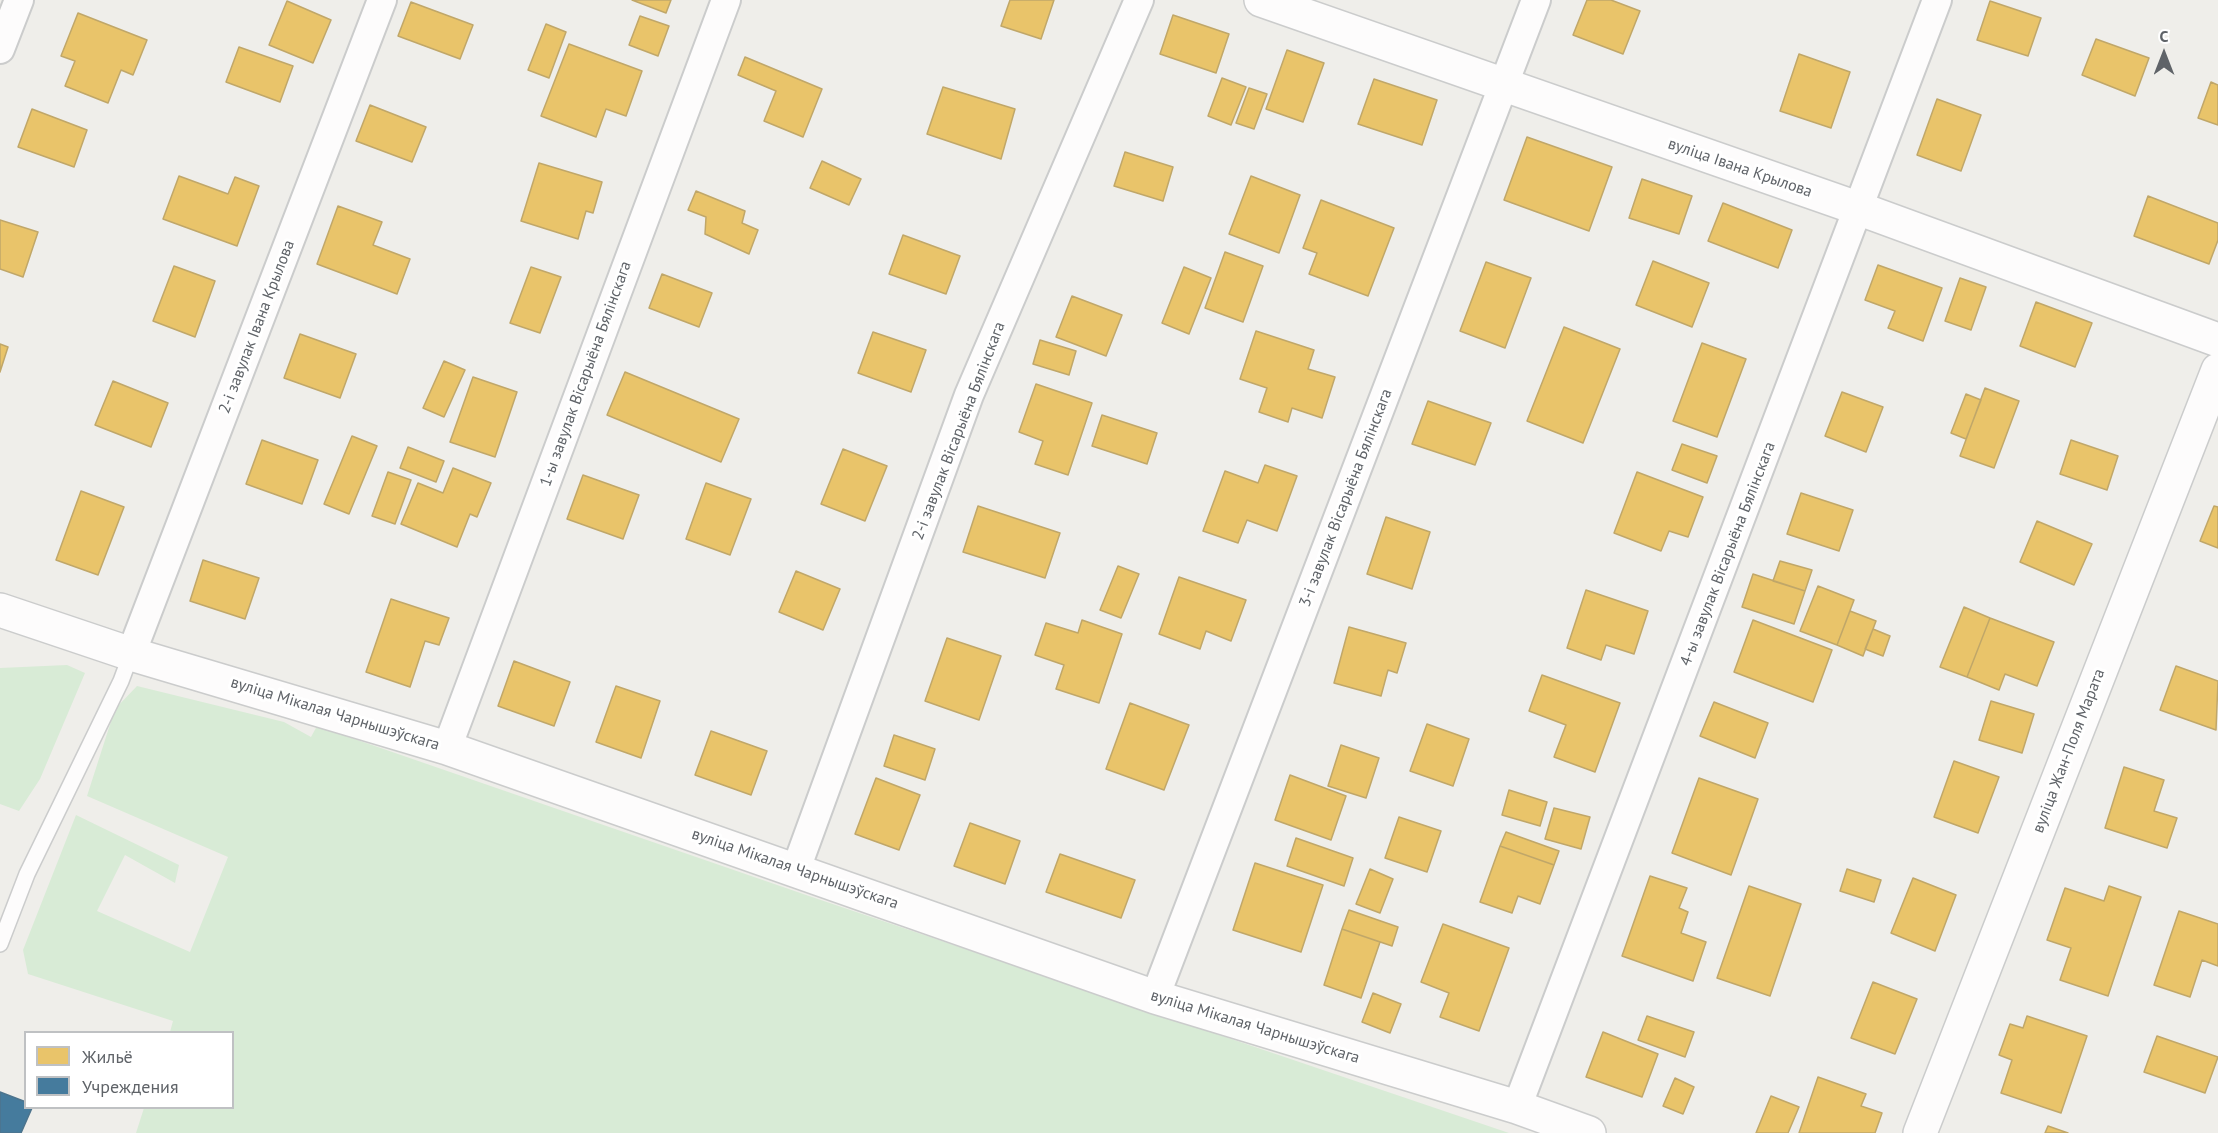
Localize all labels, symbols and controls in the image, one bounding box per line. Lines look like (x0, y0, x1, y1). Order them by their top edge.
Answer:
north arrow (2134, 24, 2194, 84)
text: С (2160, 26, 2168, 46)
street label: вуліца Івана Крылова (1665, 134, 1815, 202)
street label: 2-і завулак Івана Крылова (215, 238, 299, 416)
street label: 1-ы завулак Вісарыёна Бялінскага (536, 259, 636, 489)
street label: 2-і завулак Вісарыёна Бялінскага (908, 319, 1010, 543)
street label: 3-і завулак Вісарыёна Бялінскага (1295, 386, 1397, 610)
street label: 4-ы завулак Вісарыёна Бялінскага (1676, 439, 1780, 669)
street label: вуліца Жан-Поля Марата (2029, 666, 2109, 836)
street label: вуліца Мікалая Чарнышэўскага (228, 673, 442, 755)
street label: вуліца Мікалая Чарнышэўскага (689, 825, 901, 913)
street label: вуліца Мікалая Чарнышэўскага (1148, 986, 1362, 1068)
legend (24, 1031, 234, 1109)
text: Жильё (82, 1045, 133, 1068)
text: Учреждения (82, 1075, 179, 1098)

